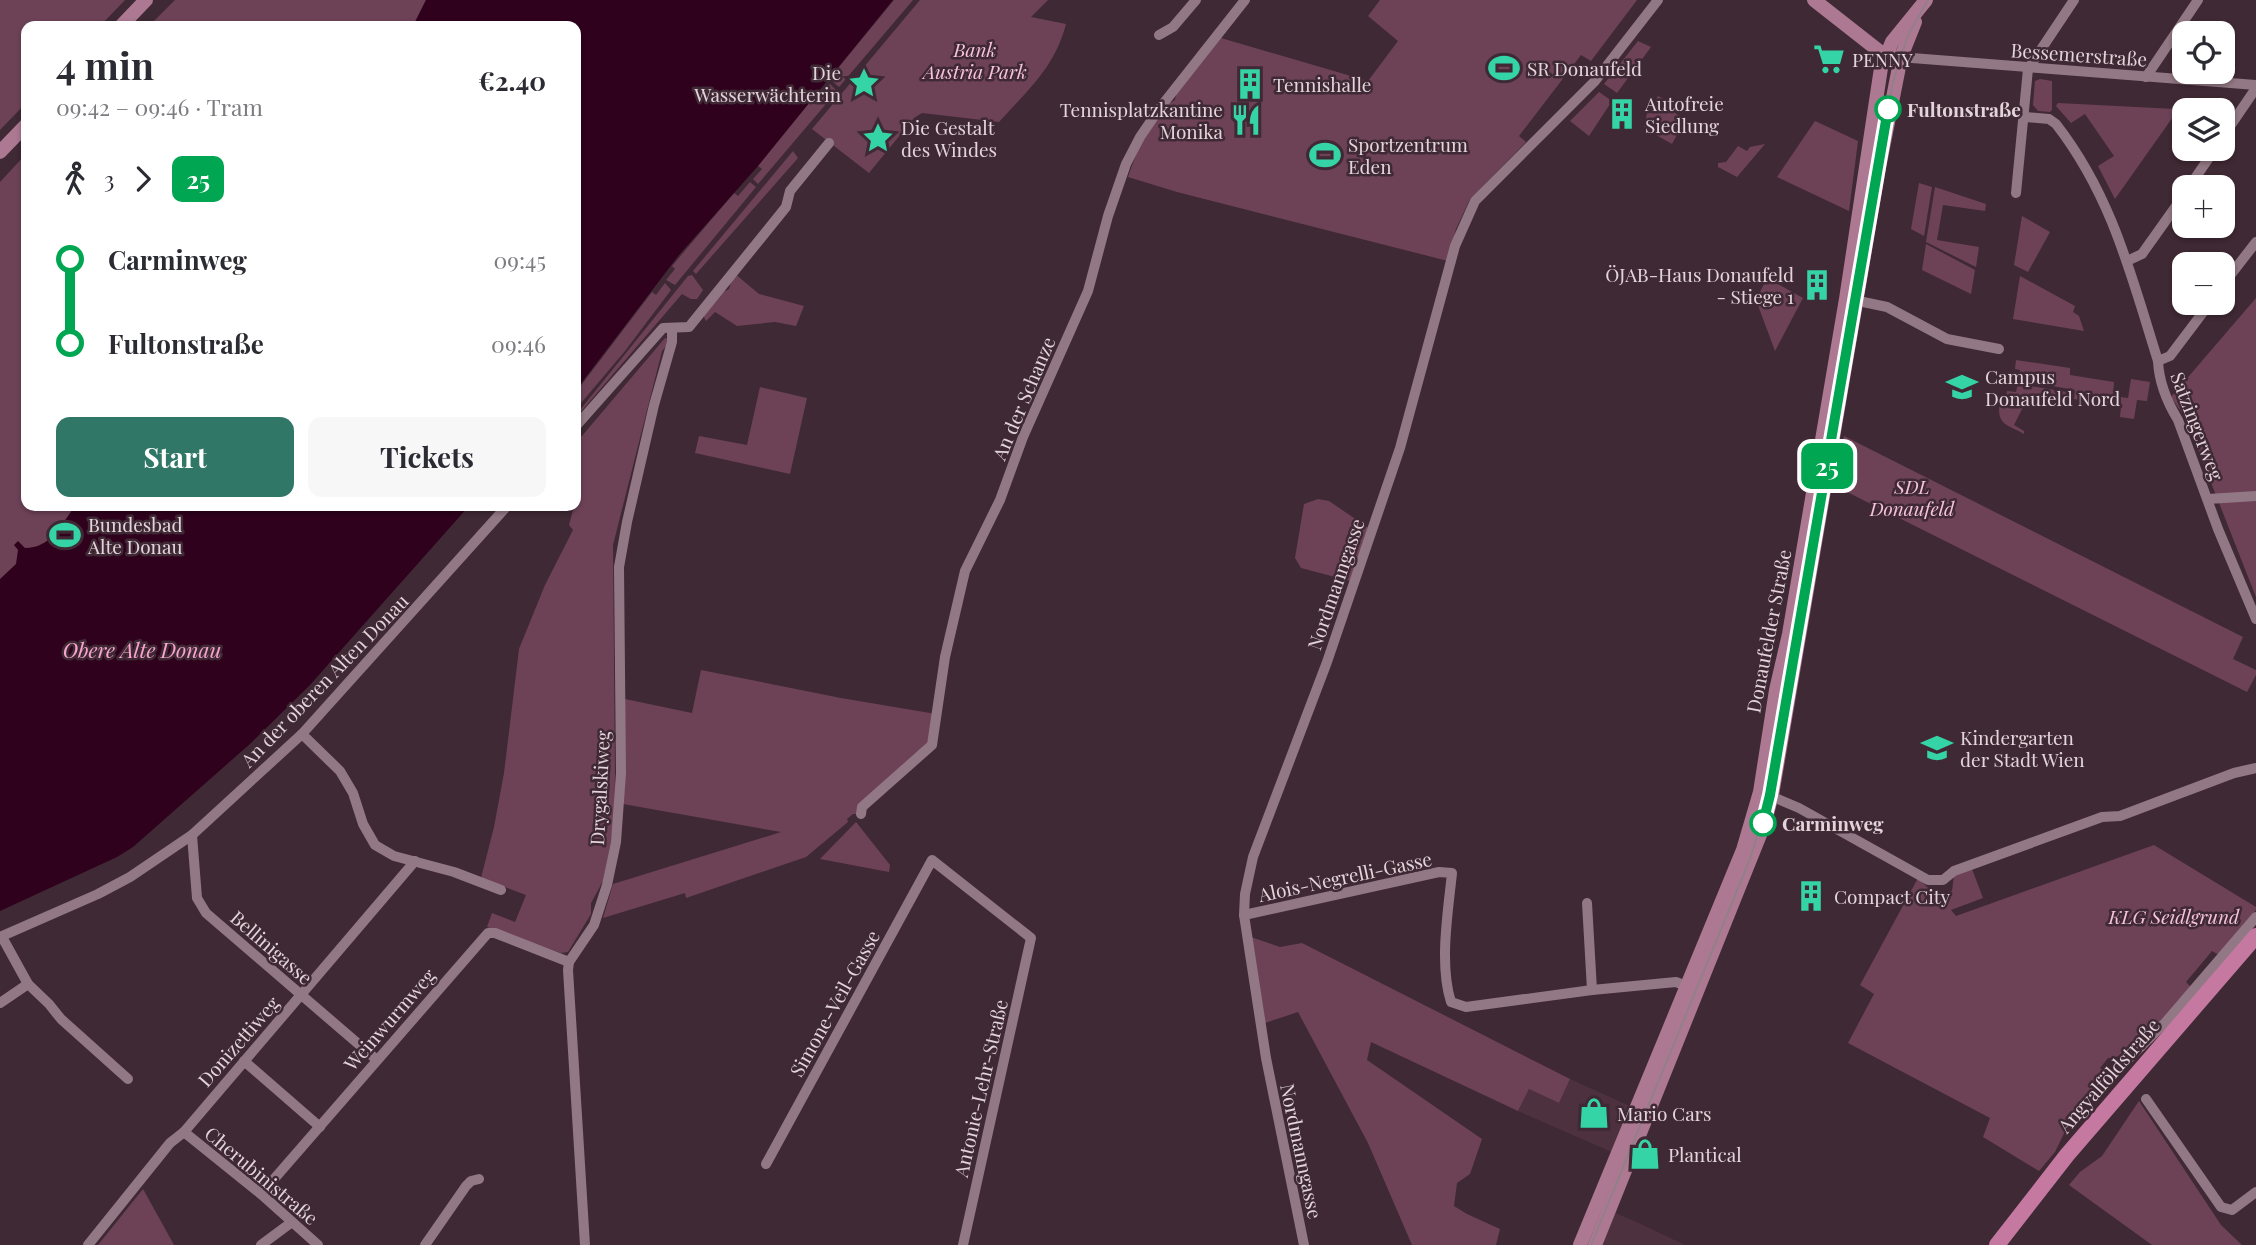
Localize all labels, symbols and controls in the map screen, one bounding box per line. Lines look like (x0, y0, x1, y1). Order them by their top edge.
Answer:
map controls (2172, 21, 2235, 315)
button: locate (2172, 21, 2235, 84)
park label: Bank Austria Park (921, 36, 1027, 84)
street label: Bessemerstraße (2010, 36, 2148, 72)
text: 4 min (56, 39, 154, 90)
supermarket icon: PENNY (1812, 42, 1846, 76)
place label: PENNY (1852, 46, 1914, 72)
sports icon: SR Donaufeld (1487, 51, 1521, 85)
place label: SR Donaufeld (1527, 55, 1642, 81)
place label: Die Wasserwächterin (693, 59, 842, 107)
text: €2.40 (478, 63, 546, 98)
place icon: Die Wasserwächterin (847, 66, 881, 100)
building icon: Tennishalle (1233, 67, 1267, 101)
place label: Tennishalle (1273, 71, 1371, 97)
place label: Autofreie Siedlung (1644, 90, 1724, 138)
text: 09:42 – 09:46 · Tram (56, 91, 263, 122)
place label: Tennisplatzkantine Monika (1060, 96, 1224, 144)
marker: Fultonstraße (1875, 96, 1901, 122)
place label: Fultonstraße (1907, 96, 2021, 122)
building icon: Autofreie Siedlung (1605, 97, 1639, 131)
button: layers (2172, 98, 2235, 161)
restaurant icon: Tennisplatzkantine Monika (1229, 103, 1263, 137)
place label: Die Gestalt des Windes (901, 114, 997, 162)
place icon: Die Gestalt des Windes (861, 121, 895, 155)
place label: Sportzentrum Eden (1348, 131, 1468, 179)
sports icon: Sportzentrum Eden (1308, 138, 1342, 172)
icon: walk (56, 160, 94, 198)
icon: forward (124, 160, 162, 198)
text: 3 (104, 163, 114, 194)
text: 25 (186, 163, 210, 195)
button: + (2172, 175, 2235, 238)
text: Carminweg (108, 242, 247, 277)
text: 09:45 (493, 244, 546, 275)
button: − (2172, 252, 2235, 315)
place label: ÖJAB-Haus Donaufeld - Stiege 1 (1605, 261, 1794, 309)
building icon: ÖJAB-Haus Donaufeld - Stiege 1 (1800, 268, 1834, 302)
text: Fultonstraße (108, 326, 264, 361)
text: 09:46 (491, 328, 546, 359)
street label: An der Schanze (985, 332, 1061, 465)
place label: Campus Donaufeld Nord (1985, 363, 2120, 411)
street label: Satzingerweg (2165, 368, 2231, 484)
school or university icon: Campus Donaufeld Nord (1945, 370, 1979, 404)
button: Start (56, 417, 294, 497)
button: Tickets (308, 417, 546, 497)
line badge: 25 (1796, 443, 1858, 489)
text: 25 (1815, 450, 1839, 482)
park label: SDL Donaufeld (1869, 473, 1955, 521)
place label: Bundesbad Alte Donau (87, 511, 183, 559)
street label: Nordmanngasse (1300, 515, 1370, 653)
sports icon: Bundesbad Alte Donau (48, 518, 82, 552)
street label: Donaufelder Straße (1739, 547, 1797, 715)
street label: An der oberen Alten Donau (234, 588, 414, 773)
water label: Obere Alte Donau (63, 635, 221, 663)
place label: Kindergarten der Stadt Wien (1960, 724, 2085, 772)
street label: Drygalskiweg (583, 730, 615, 846)
school or university icon: Kindergarten der Stadt Wien (1920, 731, 1954, 765)
marker: Carminweg (1750, 810, 1776, 836)
place label: Carminweg (1782, 810, 1884, 836)
street label: Alois-Negrelli-Gasse (1255, 845, 1434, 907)
building icon: Compact City (1794, 879, 1828, 913)
place label: Compact City (1834, 883, 1951, 909)
park label: KLG Seidlgrund (2108, 903, 2240, 929)
street label: Bellinigasse (225, 904, 319, 990)
street label: Simone-Veil-Gasse (783, 925, 885, 1081)
street label: Weinwurmweg (337, 962, 441, 1076)
street label: Donizettiweg (191, 990, 285, 1092)
street label: Antonie-Lehr-Straße (947, 997, 1013, 1180)
street label: Angyalföldstraße (2050, 1012, 2165, 1138)
street label: Nordmanngasse (1275, 1081, 1329, 1221)
shop icon: Mario Cars (1577, 1096, 1611, 1130)
place label: Mario Cars (1617, 1100, 1712, 1126)
street label: Cherubinistraße (200, 1120, 324, 1230)
shop icon: Plantical (1628, 1137, 1662, 1171)
place label: Plantical (1668, 1141, 1742, 1167)

